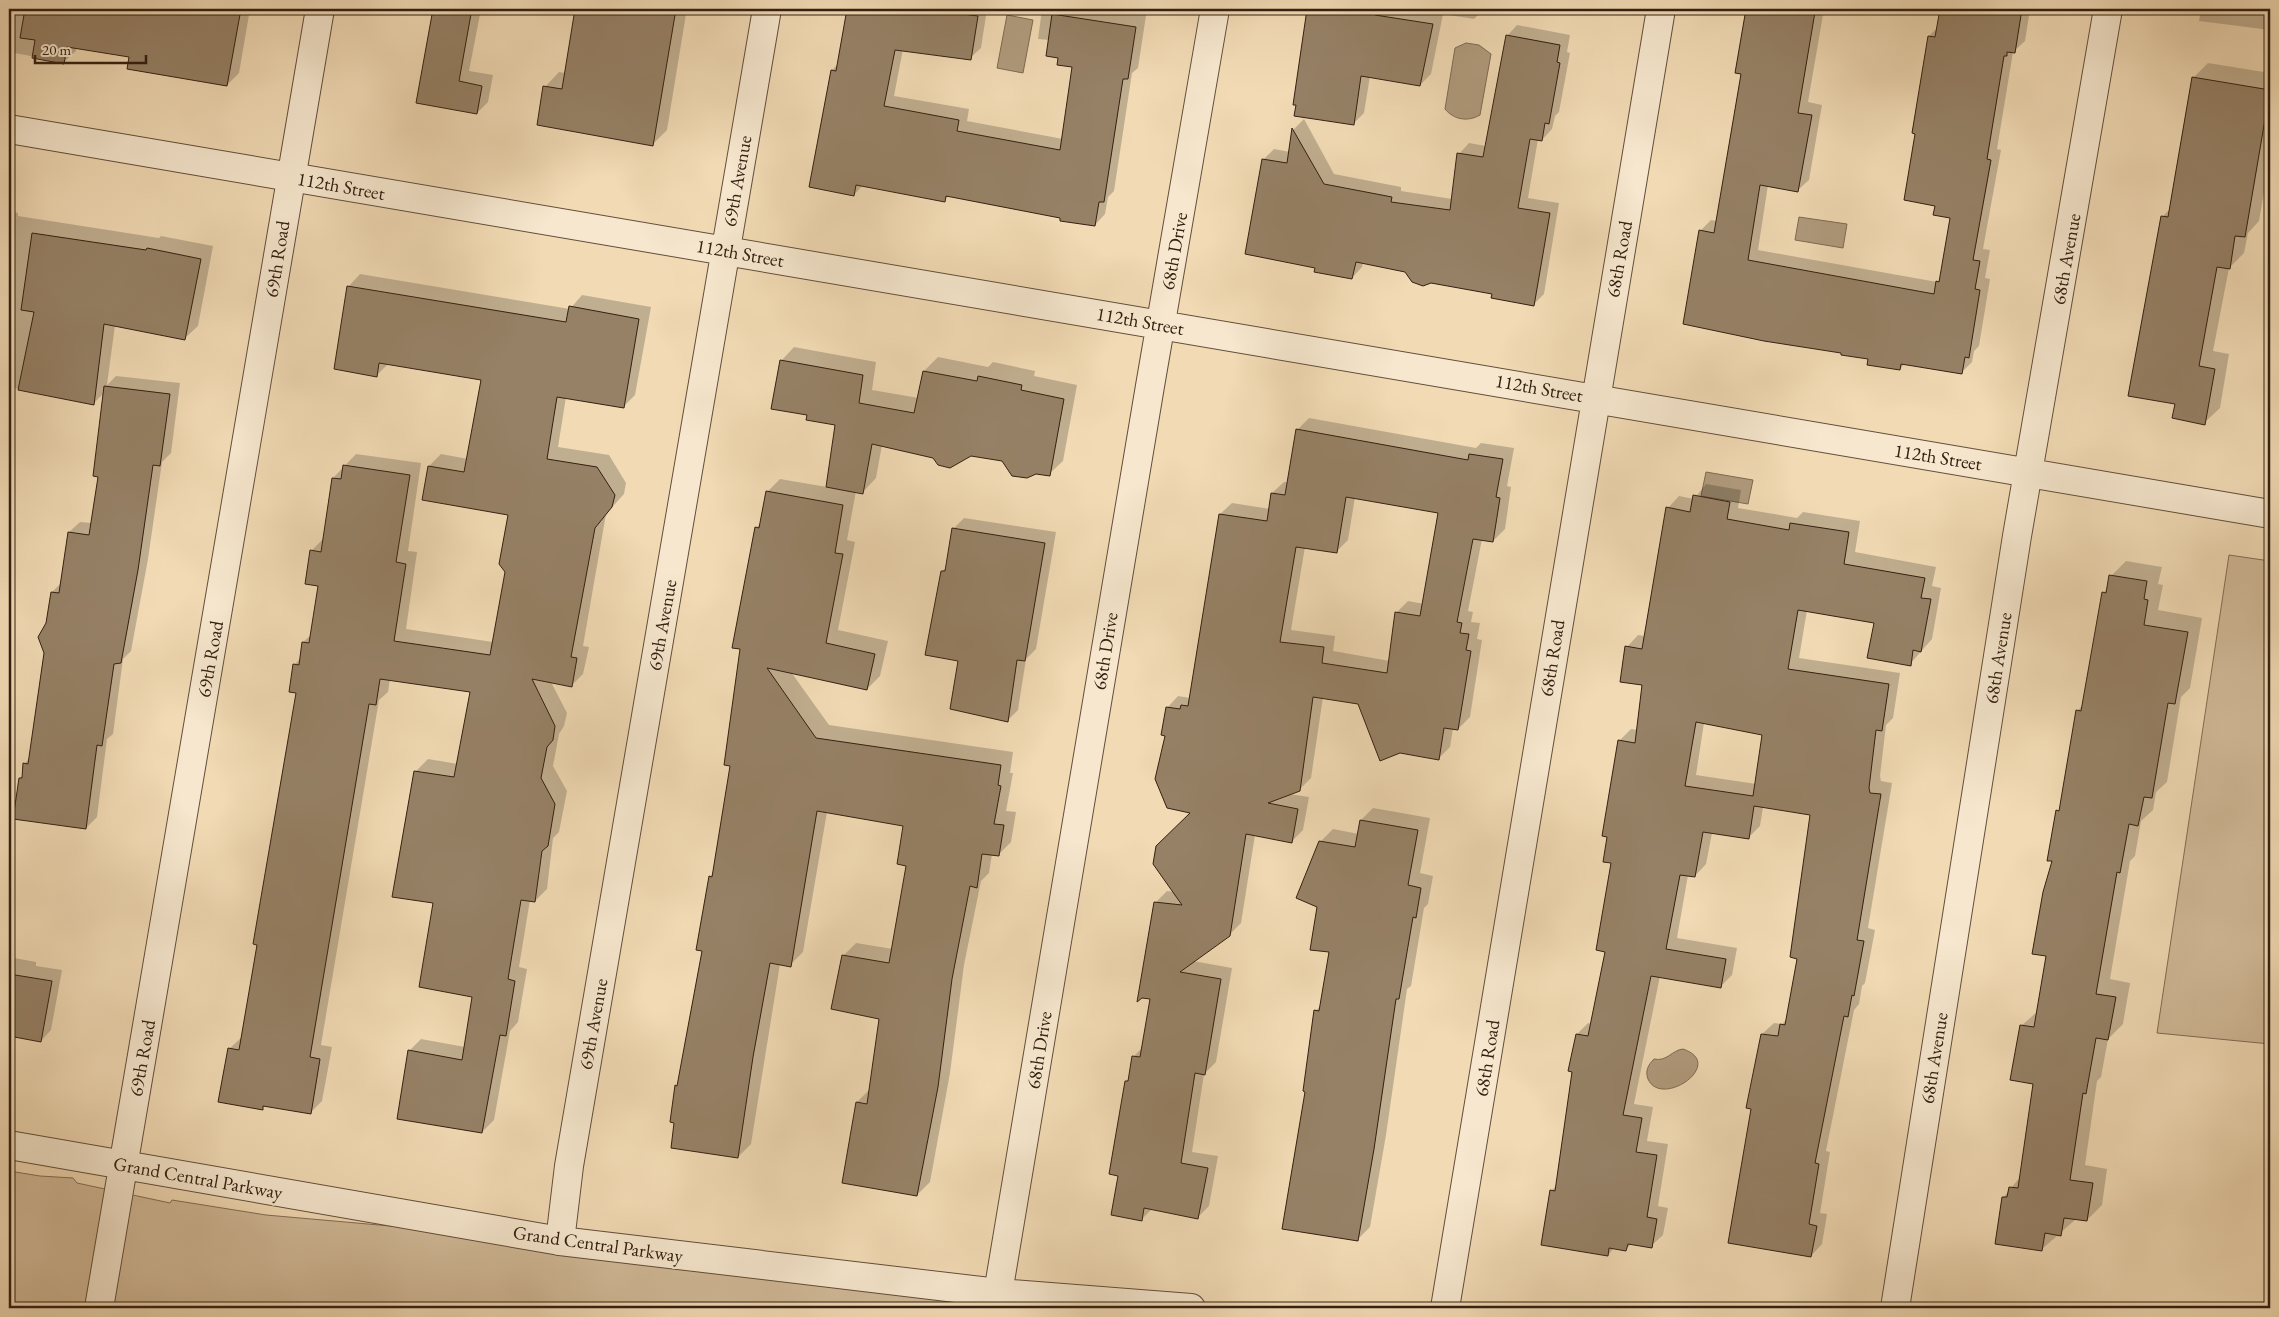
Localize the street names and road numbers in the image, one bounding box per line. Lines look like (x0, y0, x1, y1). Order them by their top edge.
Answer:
street label: 69th Avenue (717, 133, 757, 229)
street label: 112th Street (295, 166, 387, 206)
street label: 68th Drive (1155, 210, 1193, 292)
street label: 68th Avenue (2046, 211, 2086, 307)
street label: 69th Road (259, 218, 295, 299)
street label: 68th Road (1600, 218, 1638, 299)
street label: 112th Street (694, 233, 786, 273)
street label: 112th Street (1094, 301, 1186, 341)
street label: 112th Street (1493, 368, 1585, 408)
street label: 112th Street (1892, 438, 1984, 476)
street label: 69th Avenue (642, 577, 682, 673)
street label: 68th Drive (1087, 610, 1123, 692)
street label: 68th Avenue (1978, 610, 2018, 706)
street label: 68th Road (1534, 617, 1570, 698)
street label: 69th Road (191, 618, 229, 699)
street label: 69th Avenue (573, 976, 613, 1072)
street label: 68th Drive (1021, 1009, 1057, 1091)
street label: 68th Avenue (1914, 1010, 1954, 1106)
street label: 69th Road (123, 1017, 161, 1098)
street label: 68th Road (1469, 1017, 1505, 1098)
street label: Grand Central Parkway (112, 1151, 285, 1205)
street label: Grand Central Parkway (511, 1220, 685, 1268)

